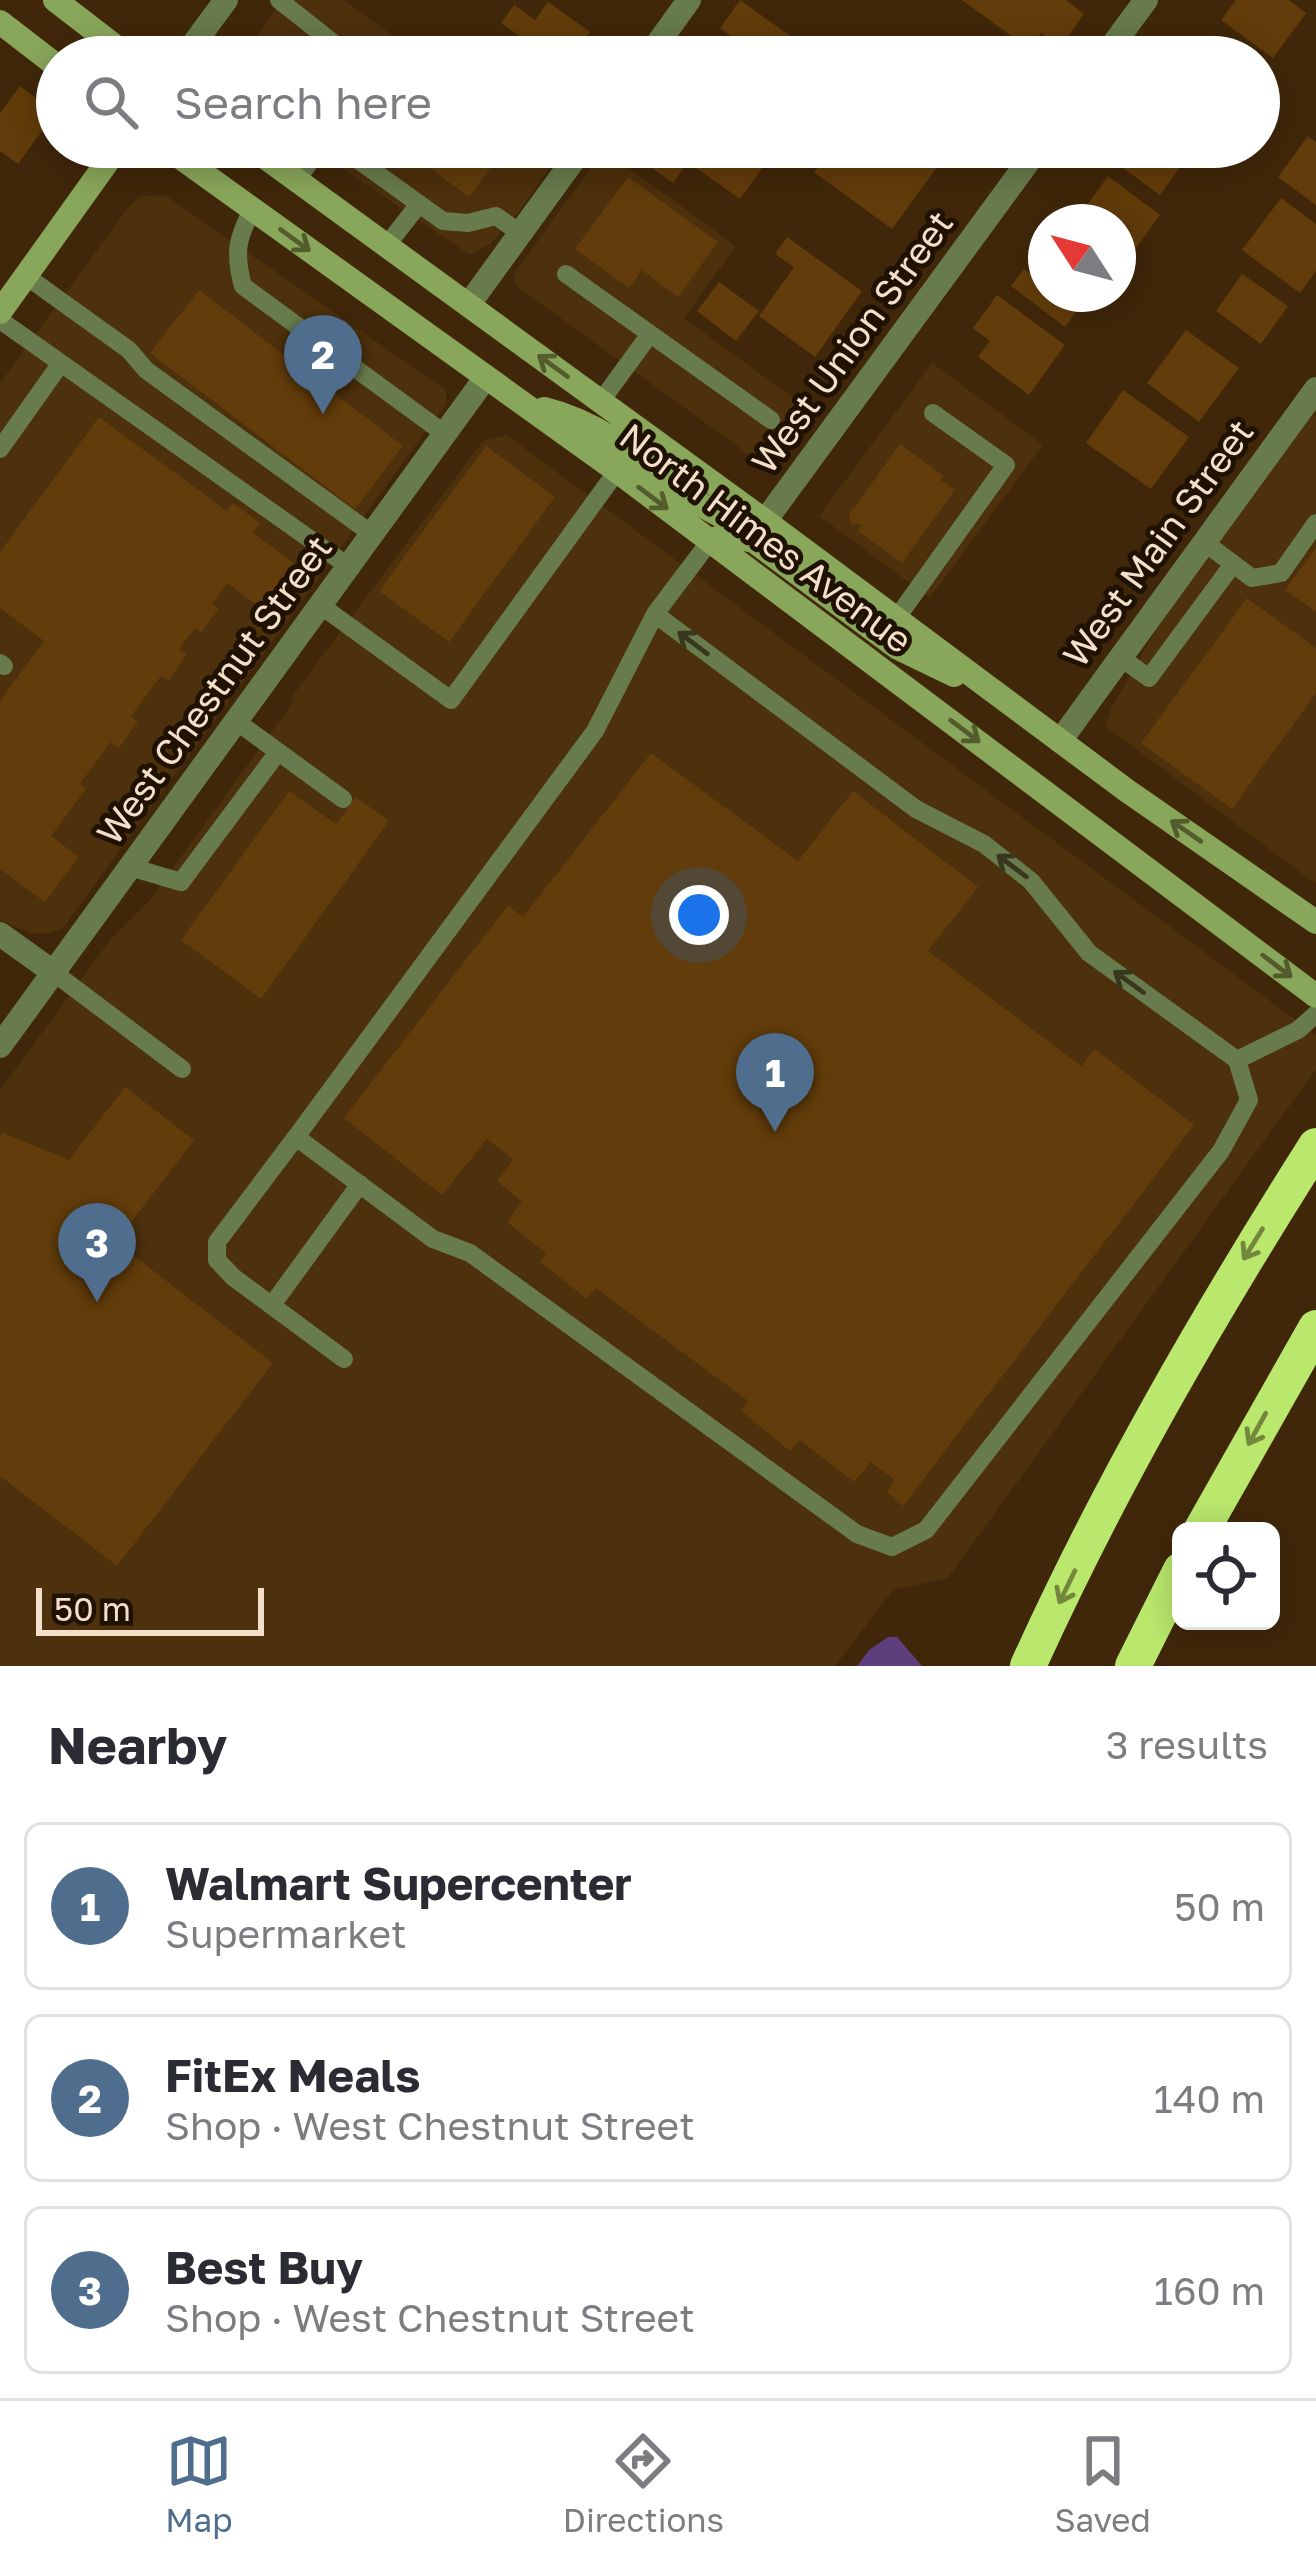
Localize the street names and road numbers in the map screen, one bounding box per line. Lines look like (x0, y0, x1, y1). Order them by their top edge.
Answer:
street label: West Union Street (742, 202, 961, 481)
street label: West Main Street (1053, 411, 1262, 675)
street label: North Himes Avenue (612, 414, 921, 661)
street label: West Chestnut Street (87, 527, 340, 853)

